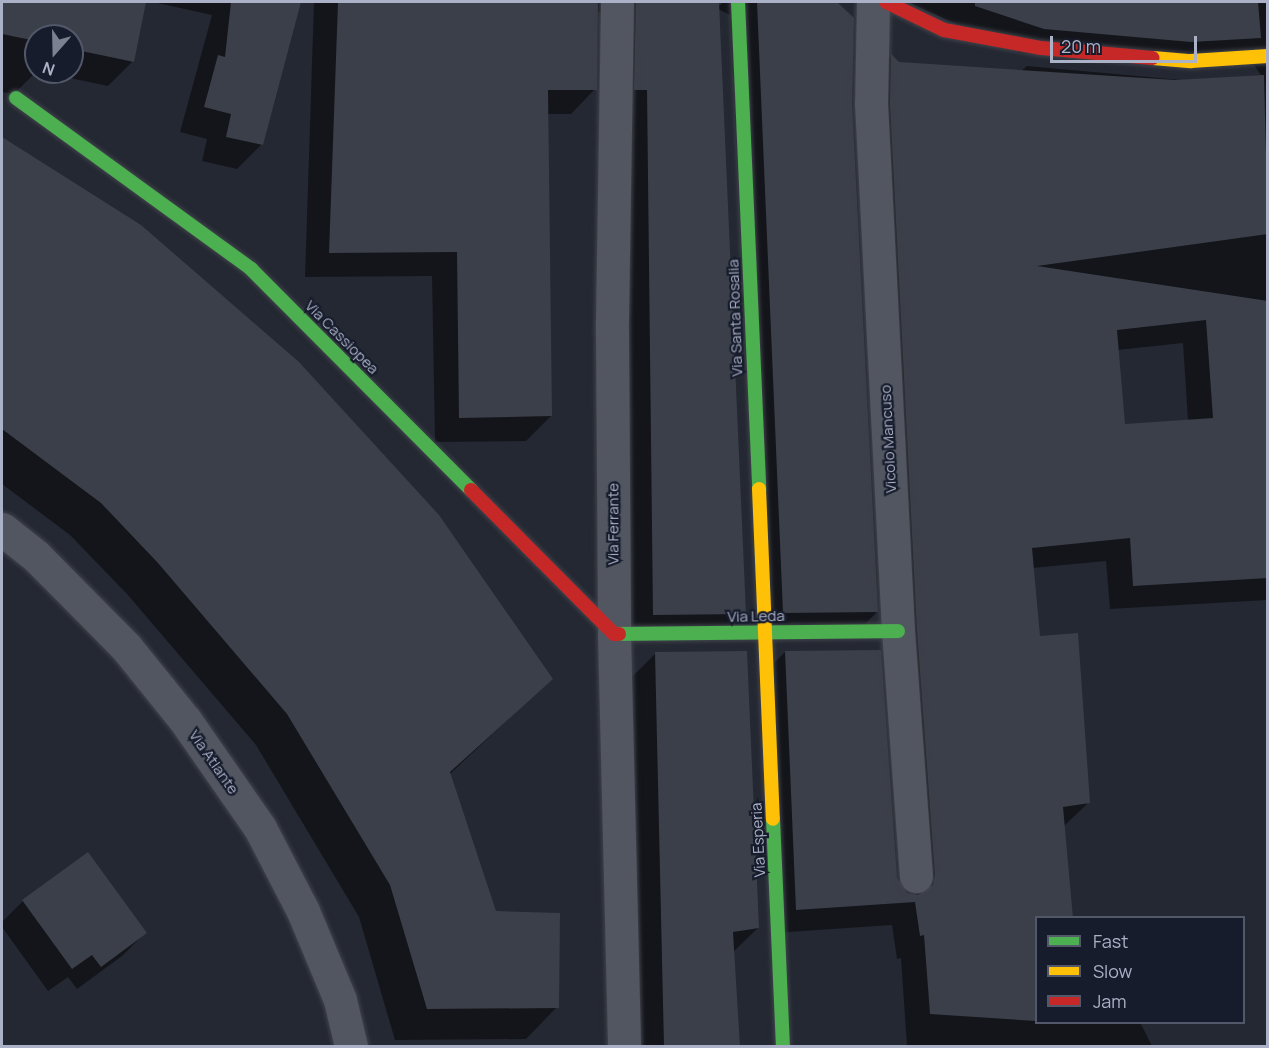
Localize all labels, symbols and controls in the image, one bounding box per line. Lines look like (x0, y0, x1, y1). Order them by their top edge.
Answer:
north arrow (24, 24, 84, 84)
scale bar (1053, 24, 1200, 62)
text: 20 m (1061, 34, 1101, 58)
text: N (39, 57, 58, 81)
street label: Via Santa Rosalia (724, 259, 746, 377)
street label: Via Cassiopea (301, 296, 383, 378)
street label: Vicolo Mancuso (876, 384, 900, 494)
street label: Via Ferrante (604, 483, 622, 565)
street label: Via Leda (727, 607, 785, 625)
street label: Via Atlante (185, 727, 243, 797)
street label: Via Esperia (747, 802, 769, 878)
legend (1035, 916, 1245, 1024)
text: Fast (1093, 929, 1128, 953)
text: Slow (1093, 959, 1132, 983)
text: Jam (1093, 989, 1127, 1013)

